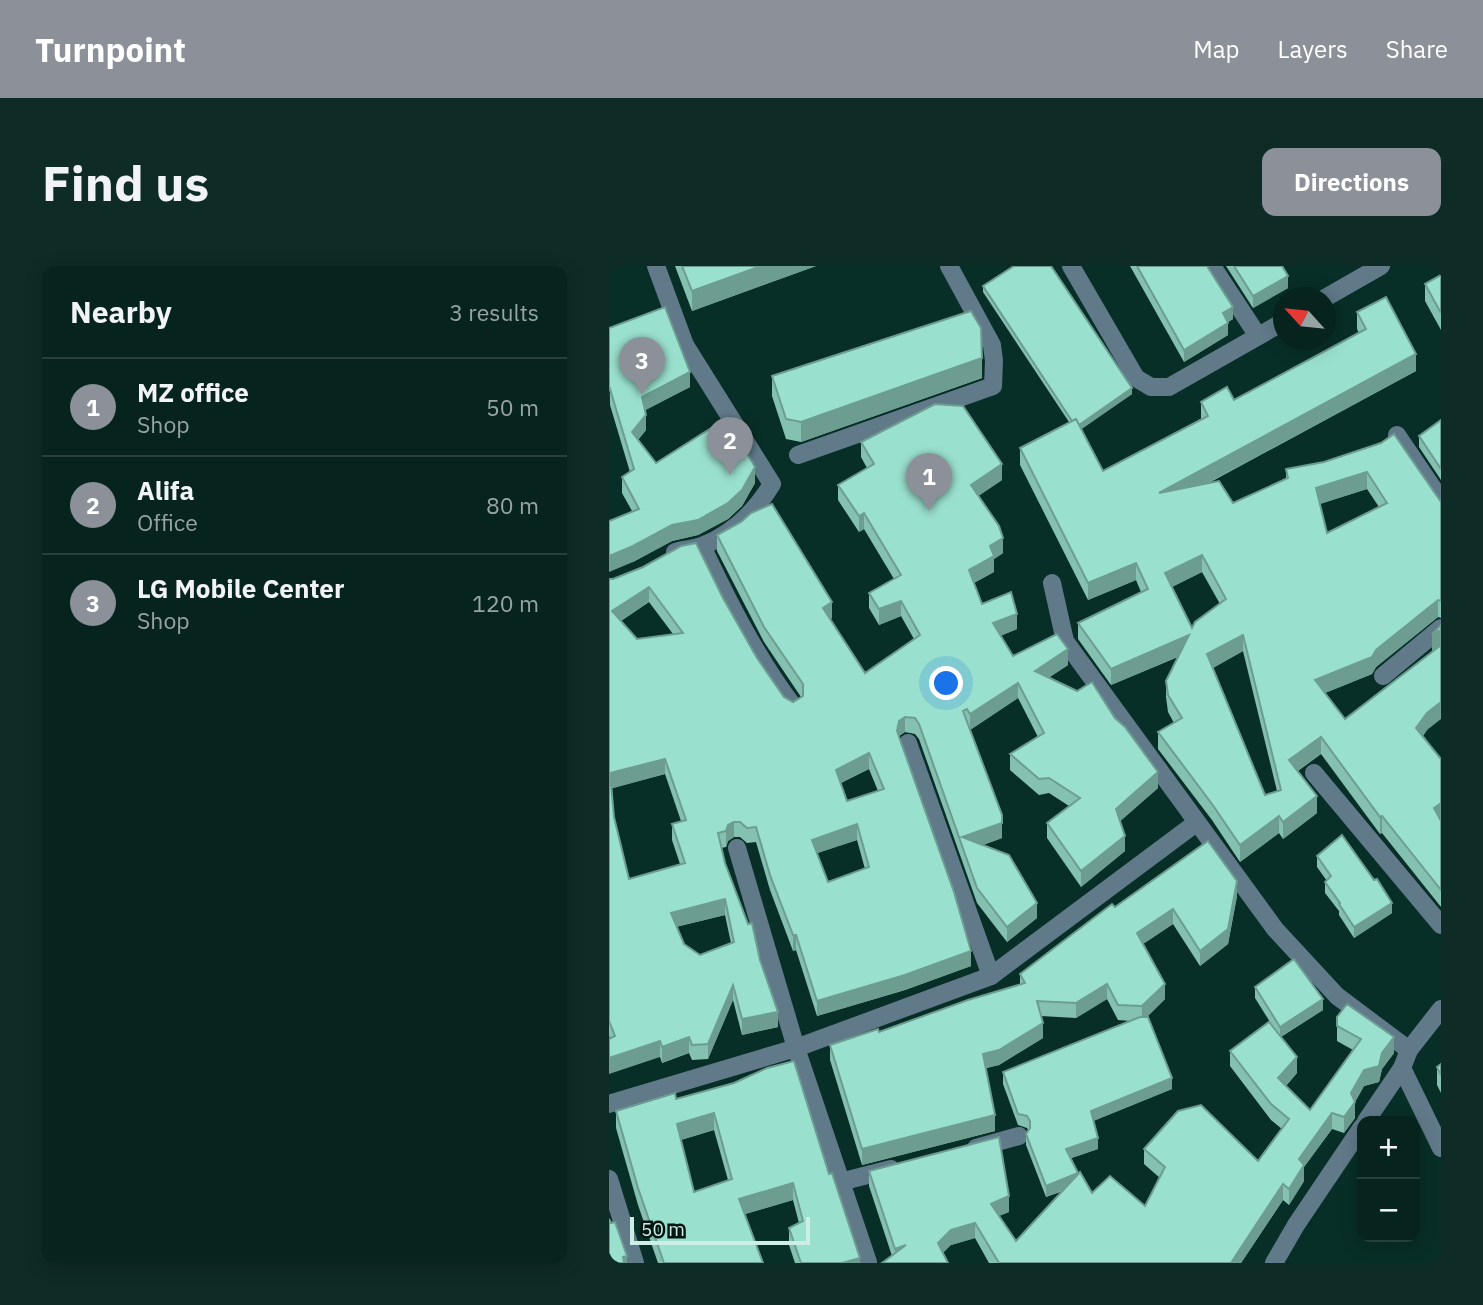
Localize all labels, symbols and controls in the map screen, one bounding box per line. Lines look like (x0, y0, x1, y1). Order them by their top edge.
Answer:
text: Turnpoint (35, 28, 186, 71)
text: Map (1193, 33, 1240, 65)
text: Layers (1278, 33, 1348, 65)
text: Share (1386, 33, 1448, 65)
button: Directions (1262, 148, 1441, 216)
text: Find us (42, 151, 209, 214)
north arrow (1273, 287, 1336, 350)
text: Nearby (70, 292, 172, 331)
text: 3 results (449, 297, 539, 327)
pin: 3 (619, 337, 665, 395)
text: MZ office (137, 375, 249, 409)
text: 1 (86, 392, 100, 422)
text: 50 m (486, 392, 539, 422)
text: Shop (137, 409, 190, 439)
pin: 2 (707, 417, 753, 475)
pin: 1 (906, 453, 952, 511)
text: Alifa (137, 473, 194, 507)
text: 2 (86, 490, 100, 520)
text: 80 m (486, 490, 539, 520)
text: Office (137, 507, 198, 537)
text: LG Mobile Center (137, 571, 344, 605)
text: 3 (86, 588, 100, 618)
text: 120 m (472, 588, 539, 618)
text: Shop (137, 605, 190, 635)
your location (929, 666, 963, 700)
map controls (1357, 1116, 1420, 1242)
button: + (1357, 1116, 1420, 1179)
button: − (1357, 1179, 1420, 1242)
scale bar (630, 1214, 810, 1246)
text: 50 m (641, 1217, 685, 1241)

